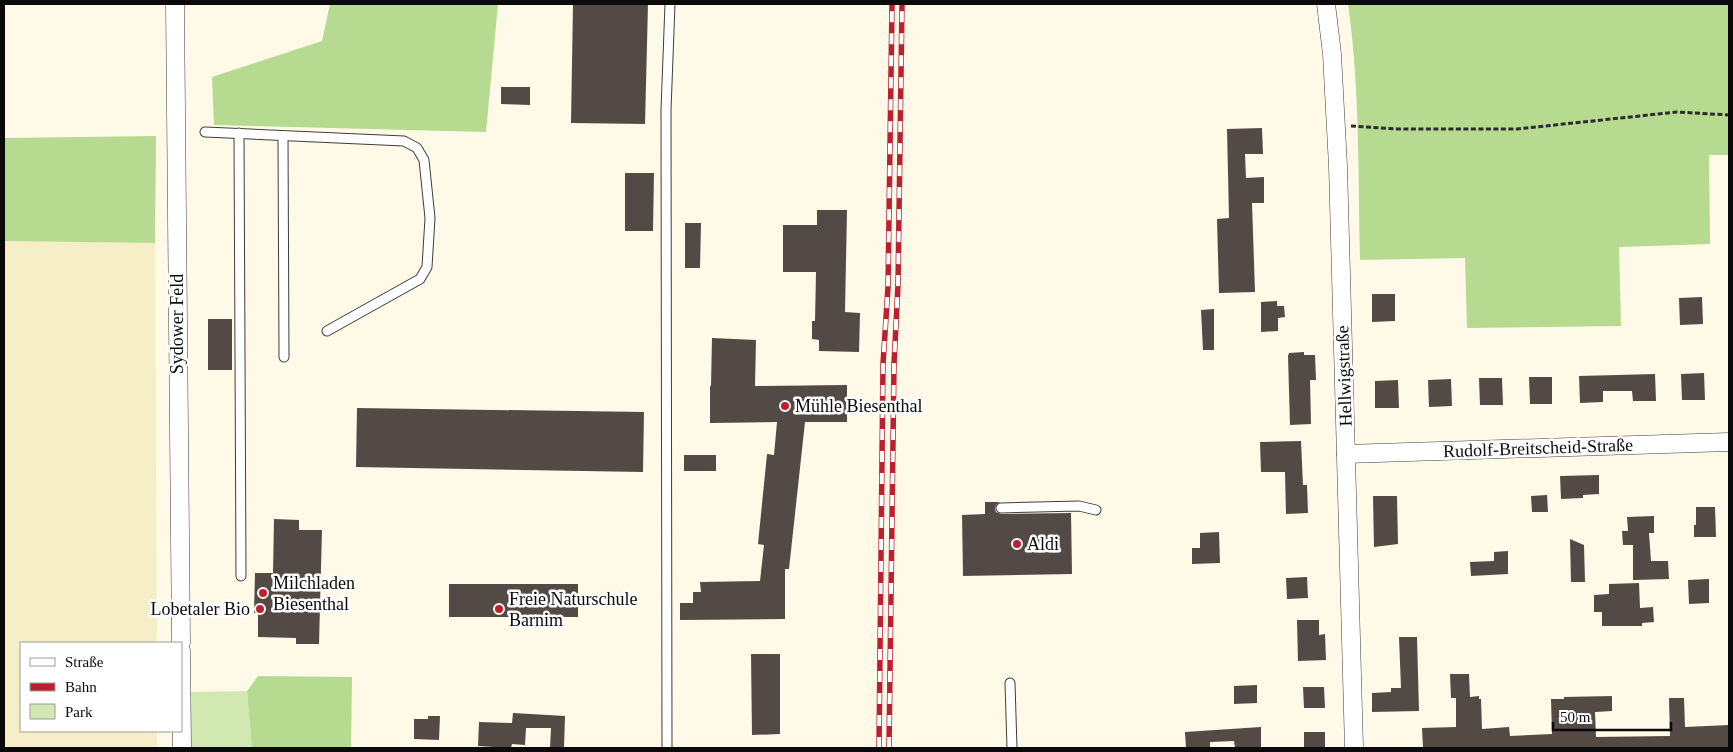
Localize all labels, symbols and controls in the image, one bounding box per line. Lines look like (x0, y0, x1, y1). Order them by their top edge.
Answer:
street label: Sydower Feld (167, 274, 187, 374)
street label: Hellwigstraße (1332, 325, 1356, 427)
place label: Mühle Biesenthal (795, 396, 922, 416)
marker: Mühle Biesenthal (779, 400, 791, 412)
street label: Rudolf-Breitscheid-Straße (1443, 435, 1633, 461)
place label: Aldi (1027, 534, 1059, 554)
marker: Aldi (1011, 538, 1023, 550)
place label: Milchladen Biesenthal (273, 573, 355, 614)
marker: Milchladen Biesenthal (257, 587, 269, 599)
place label: Freie Naturschule Barnim (509, 589, 637, 630)
place label: Lobetaler Bio (151, 599, 250, 619)
marker: Lobetaler Bio (254, 603, 266, 615)
marker: Freie Naturschule Barnim (493, 603, 505, 615)
legend (20, 642, 182, 732)
text: Straße (65, 654, 104, 670)
text: Bahn (65, 679, 97, 695)
scale bar (1553, 700, 1670, 732)
text: Park (65, 704, 93, 720)
text: 50 m (1560, 709, 1591, 725)

